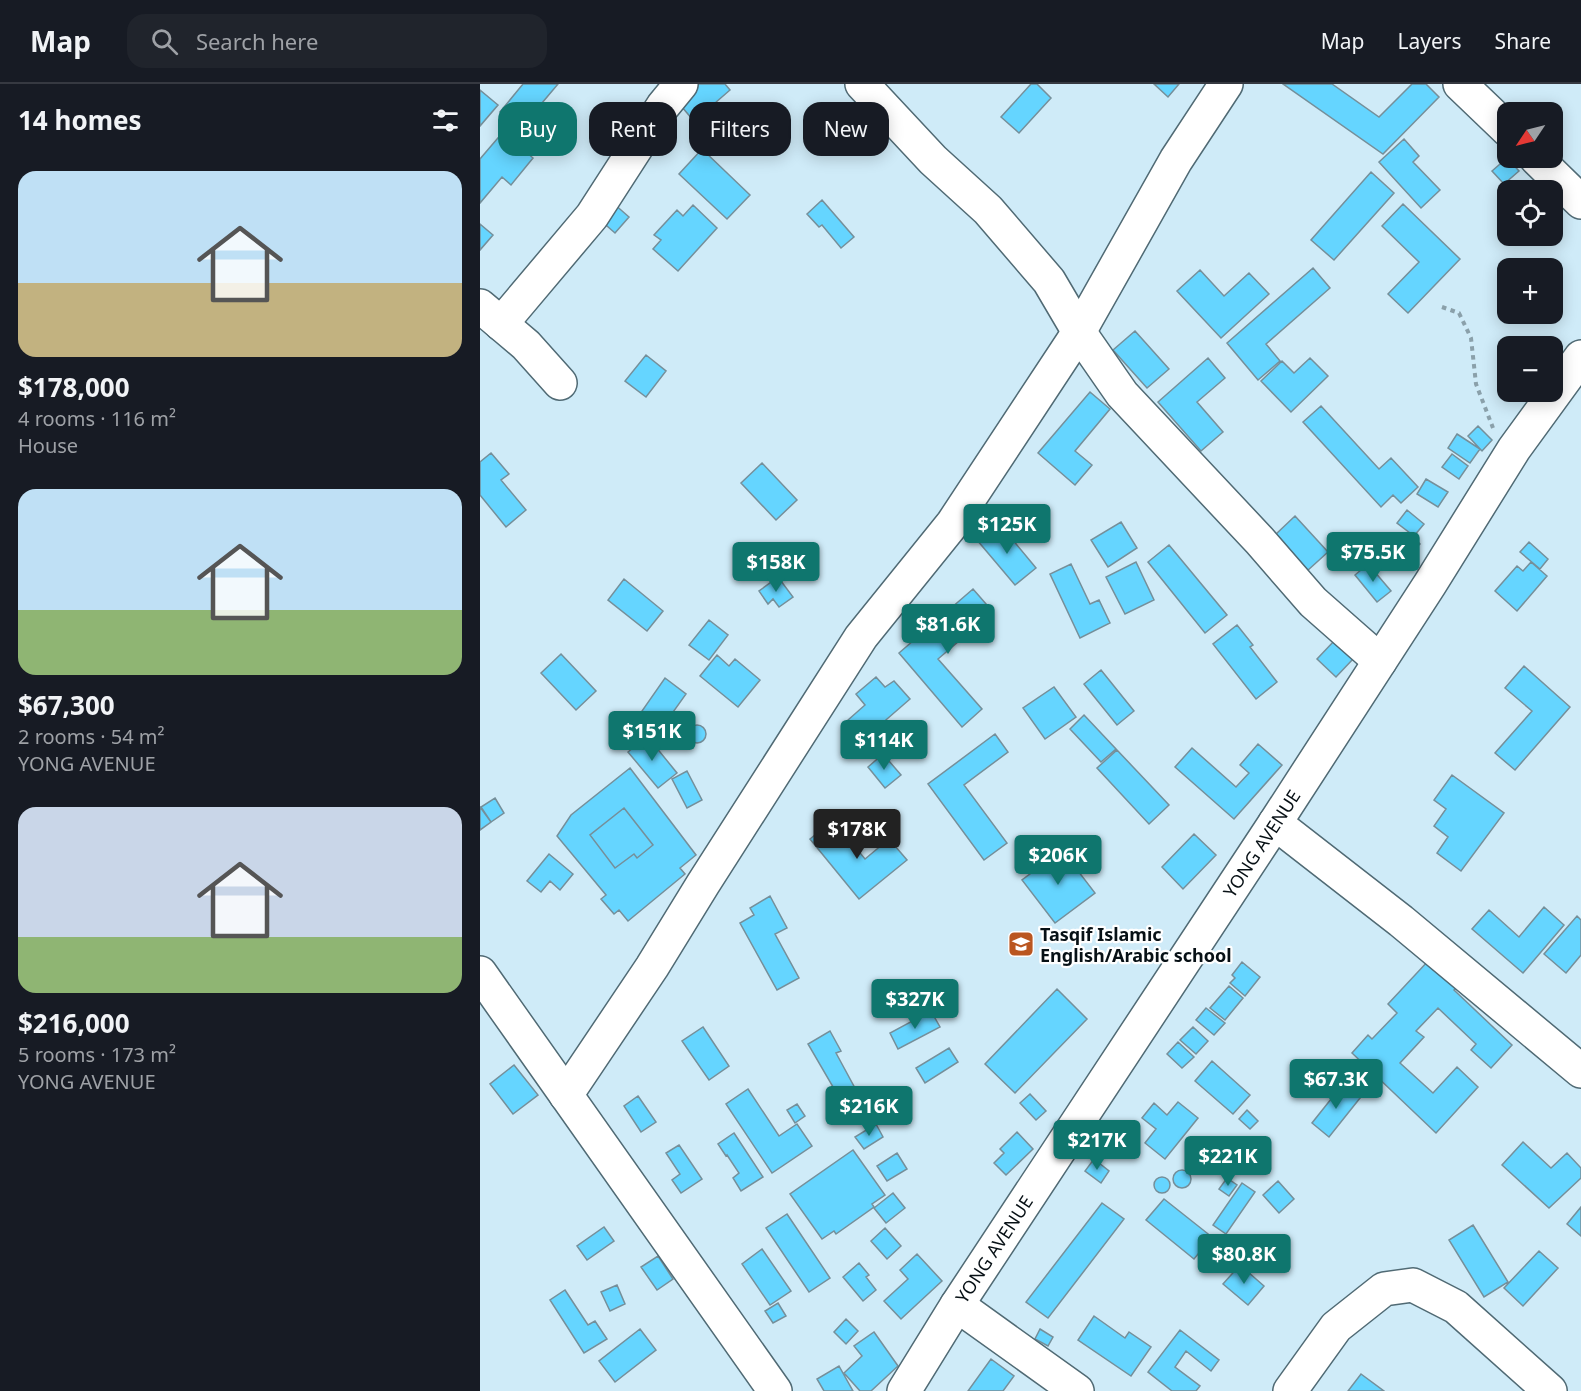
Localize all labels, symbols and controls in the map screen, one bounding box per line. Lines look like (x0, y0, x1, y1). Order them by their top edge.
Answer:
search box (127, 14, 547, 68)
text: Map (30, 22, 91, 60)
icon: search (148, 25, 181, 58)
text: Search here (196, 26, 318, 56)
text: Map (1321, 27, 1365, 55)
text: Layers (1398, 27, 1462, 55)
text: Share (1495, 27, 1551, 55)
text: 14 homes (18, 102, 142, 138)
chip: Buy (498, 102, 577, 156)
chip: Rent (589, 102, 677, 156)
chip: Filters (689, 102, 791, 156)
chip: New (803, 102, 889, 156)
north arrow (1497, 102, 1563, 168)
map controls (1497, 102, 1563, 402)
icon: filters (429, 104, 462, 137)
button: locate (1497, 180, 1563, 246)
icon: home (186, 210, 294, 318)
button: + (1497, 258, 1563, 324)
button: − (1497, 336, 1563, 402)
text: $178,000 (18, 369, 130, 405)
text: 4 rooms · 116 m² (18, 405, 176, 432)
text: House (18, 432, 78, 459)
pin: $125K (965, 504, 1049, 555)
text: $125K (977, 510, 1037, 537)
icon: home (186, 528, 294, 636)
pin: $75.5K (1324, 532, 1422, 583)
text: $75.5K (1341, 538, 1405, 565)
pin: $158K (734, 542, 818, 593)
text: $158K (746, 548, 806, 575)
pin: $81.6K (899, 604, 997, 655)
text: $81.6K (916, 610, 980, 637)
text: $67,300 (18, 687, 115, 723)
pin: $151K (610, 711, 694, 762)
text: $151K (622, 717, 682, 744)
pin: $114K (842, 720, 926, 771)
text: 2 rooms · 54 m² (18, 723, 165, 750)
text: $114K (854, 726, 914, 753)
text: YONG AVENUE (18, 750, 156, 777)
street label: YONG AVENUE (1217, 785, 1305, 902)
pin: $178K (815, 809, 899, 860)
text: $178K (827, 815, 887, 842)
pin: $206K (1016, 835, 1100, 886)
text: $206K (1028, 841, 1088, 868)
icon: home (186, 846, 294, 954)
place label: Tasqif Islamic English/Arabic school (1040, 922, 1232, 967)
school or university icon: Tasqif Islamic English/Arabic school (1006, 929, 1036, 959)
pin: $327K (873, 979, 957, 1030)
text: $327K (885, 985, 945, 1012)
text: $216,000 (18, 1005, 130, 1041)
text: 5 rooms · 173 m² (18, 1041, 176, 1068)
pin: $67.3K (1287, 1059, 1385, 1110)
text: $67.3K (1304, 1065, 1368, 1092)
text: YONG AVENUE (18, 1068, 156, 1095)
pin: $216K (827, 1086, 911, 1137)
text: $216K (839, 1092, 899, 1119)
pin: $217K (1055, 1120, 1139, 1171)
text: $217K (1067, 1126, 1127, 1153)
pin: $221K (1186, 1136, 1270, 1187)
text: $221K (1198, 1142, 1258, 1169)
street label: YONG AVENUE (950, 1191, 1038, 1307)
pin: $80.8K (1195, 1234, 1293, 1285)
text: $80.8K (1212, 1240, 1276, 1267)

